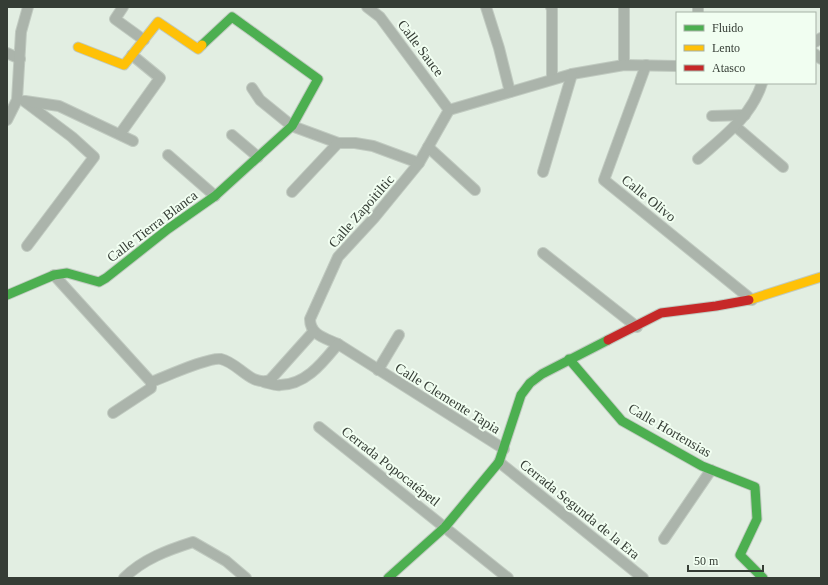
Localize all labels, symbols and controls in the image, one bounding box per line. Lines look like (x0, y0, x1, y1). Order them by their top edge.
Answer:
legend (676, 12, 816, 84)
street label: Calle Sauce (395, 17, 447, 79)
text: Fluido (712, 21, 743, 35)
text: Lento (712, 41, 740, 55)
text: Atasco (712, 61, 745, 75)
street label: Calle Zapoitiltic (326, 172, 397, 251)
street label: Calle Olivo (619, 172, 679, 225)
street label: Calle Tierra Blanca (104, 187, 201, 265)
street label: Calle Clemente Tapia (393, 360, 504, 437)
street label: Calle Hortensias (626, 401, 714, 460)
street label: Cerrada Popocatépetl (339, 424, 443, 509)
street label: Cerrada Segunda de la Era (517, 457, 643, 563)
scale bar (688, 547, 763, 573)
text: 50 m (694, 554, 719, 568)

